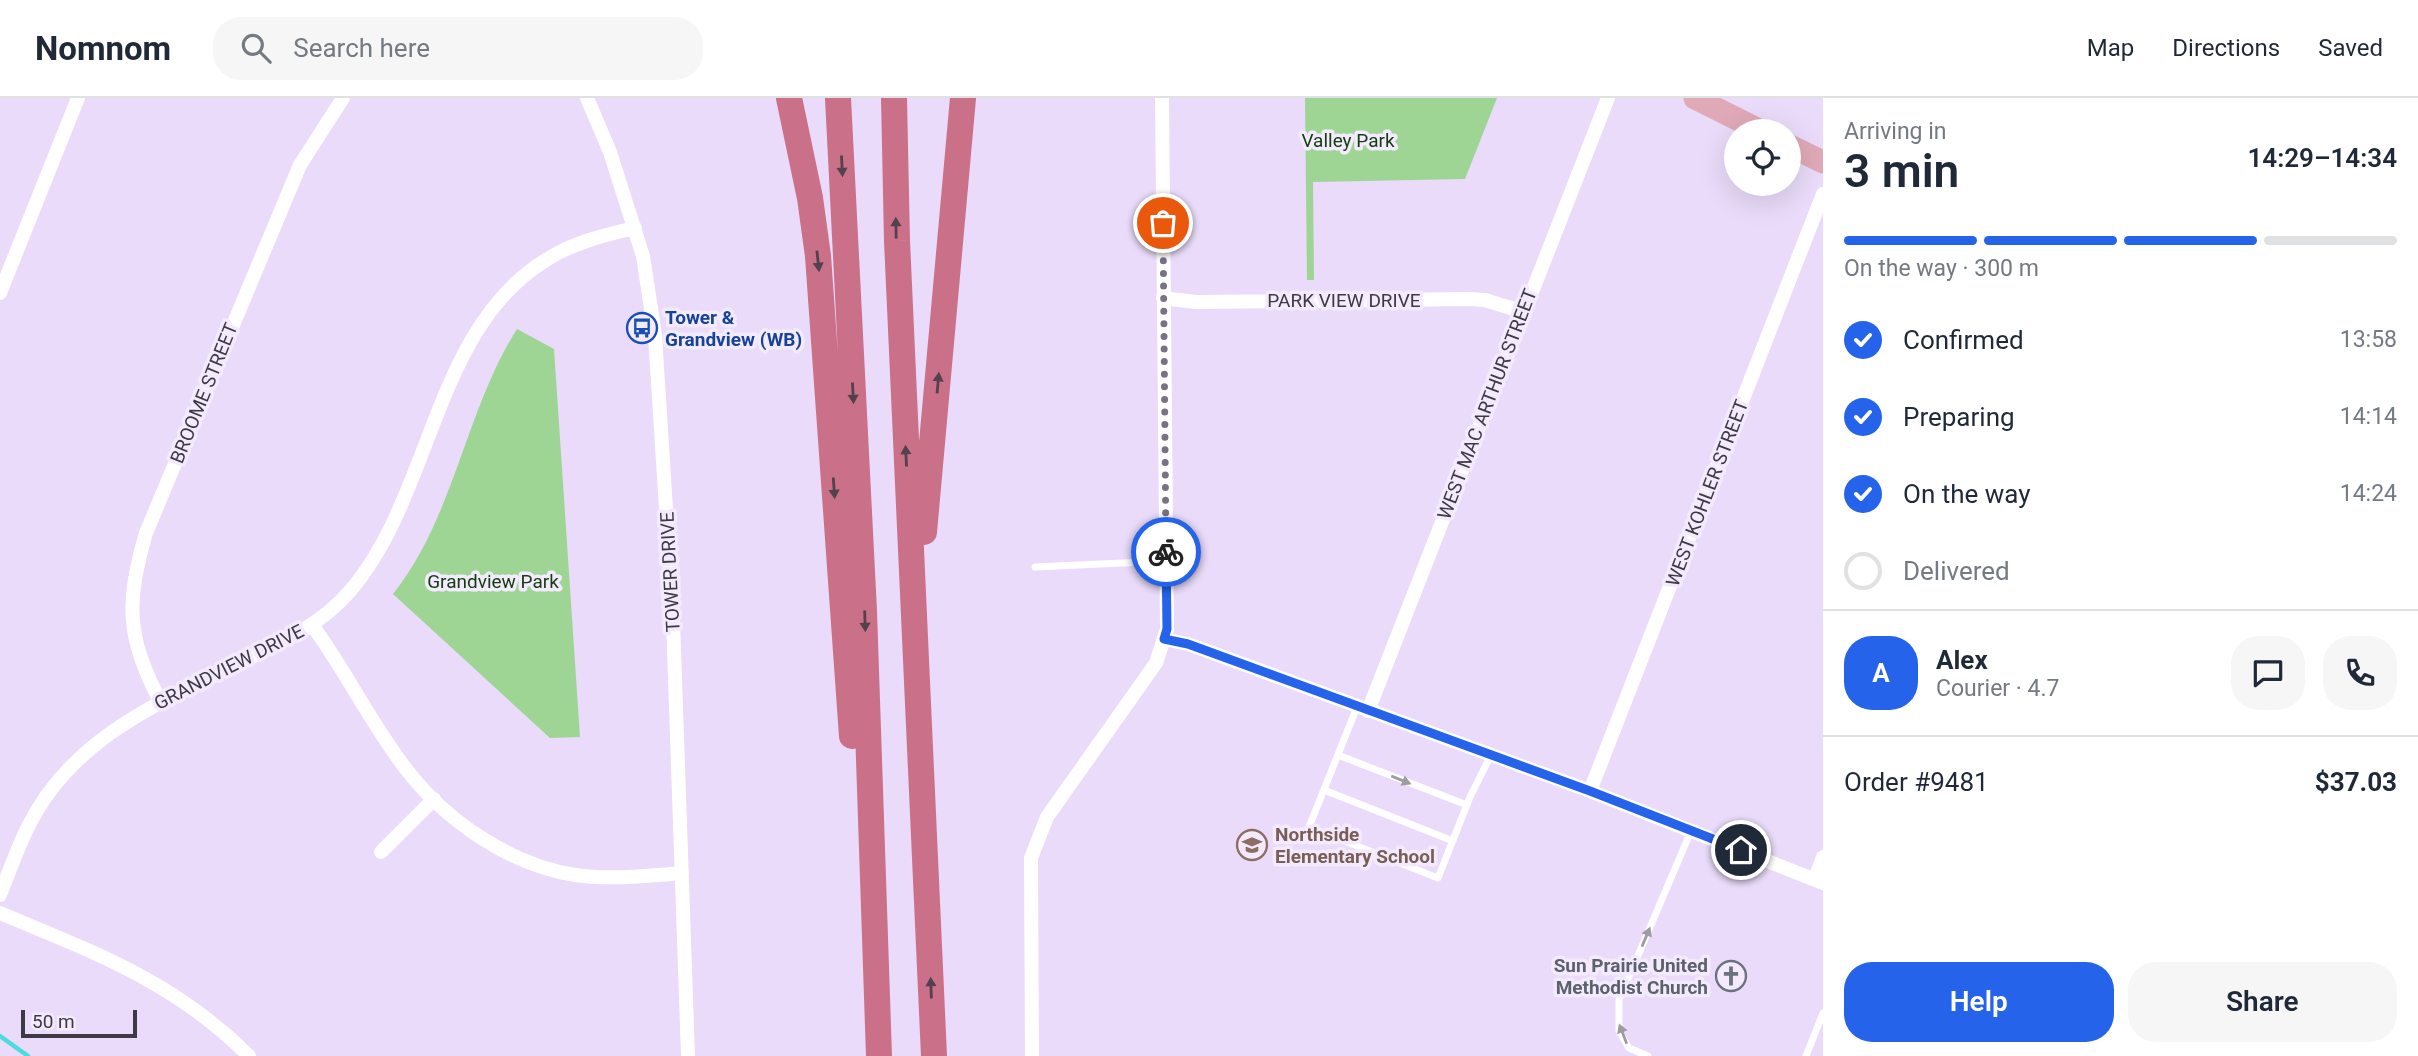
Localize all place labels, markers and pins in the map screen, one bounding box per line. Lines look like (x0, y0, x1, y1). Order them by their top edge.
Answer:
pin (1133, 193, 1193, 253)
place label: Tower & Grandview (WB) (665, 306, 802, 351)
bus stop icon: Tower & Grandview (WB) (625, 311, 659, 345)
pin (1711, 820, 1771, 880)
place label: Northside Elementary School (1275, 823, 1435, 868)
school or university icon: Northside Elementary School (1235, 828, 1269, 862)
place label: Sun Prairie United Methodist Church (1554, 954, 1708, 999)
church icon: Sun Prairie United Methodist Church (1714, 959, 1748, 993)

